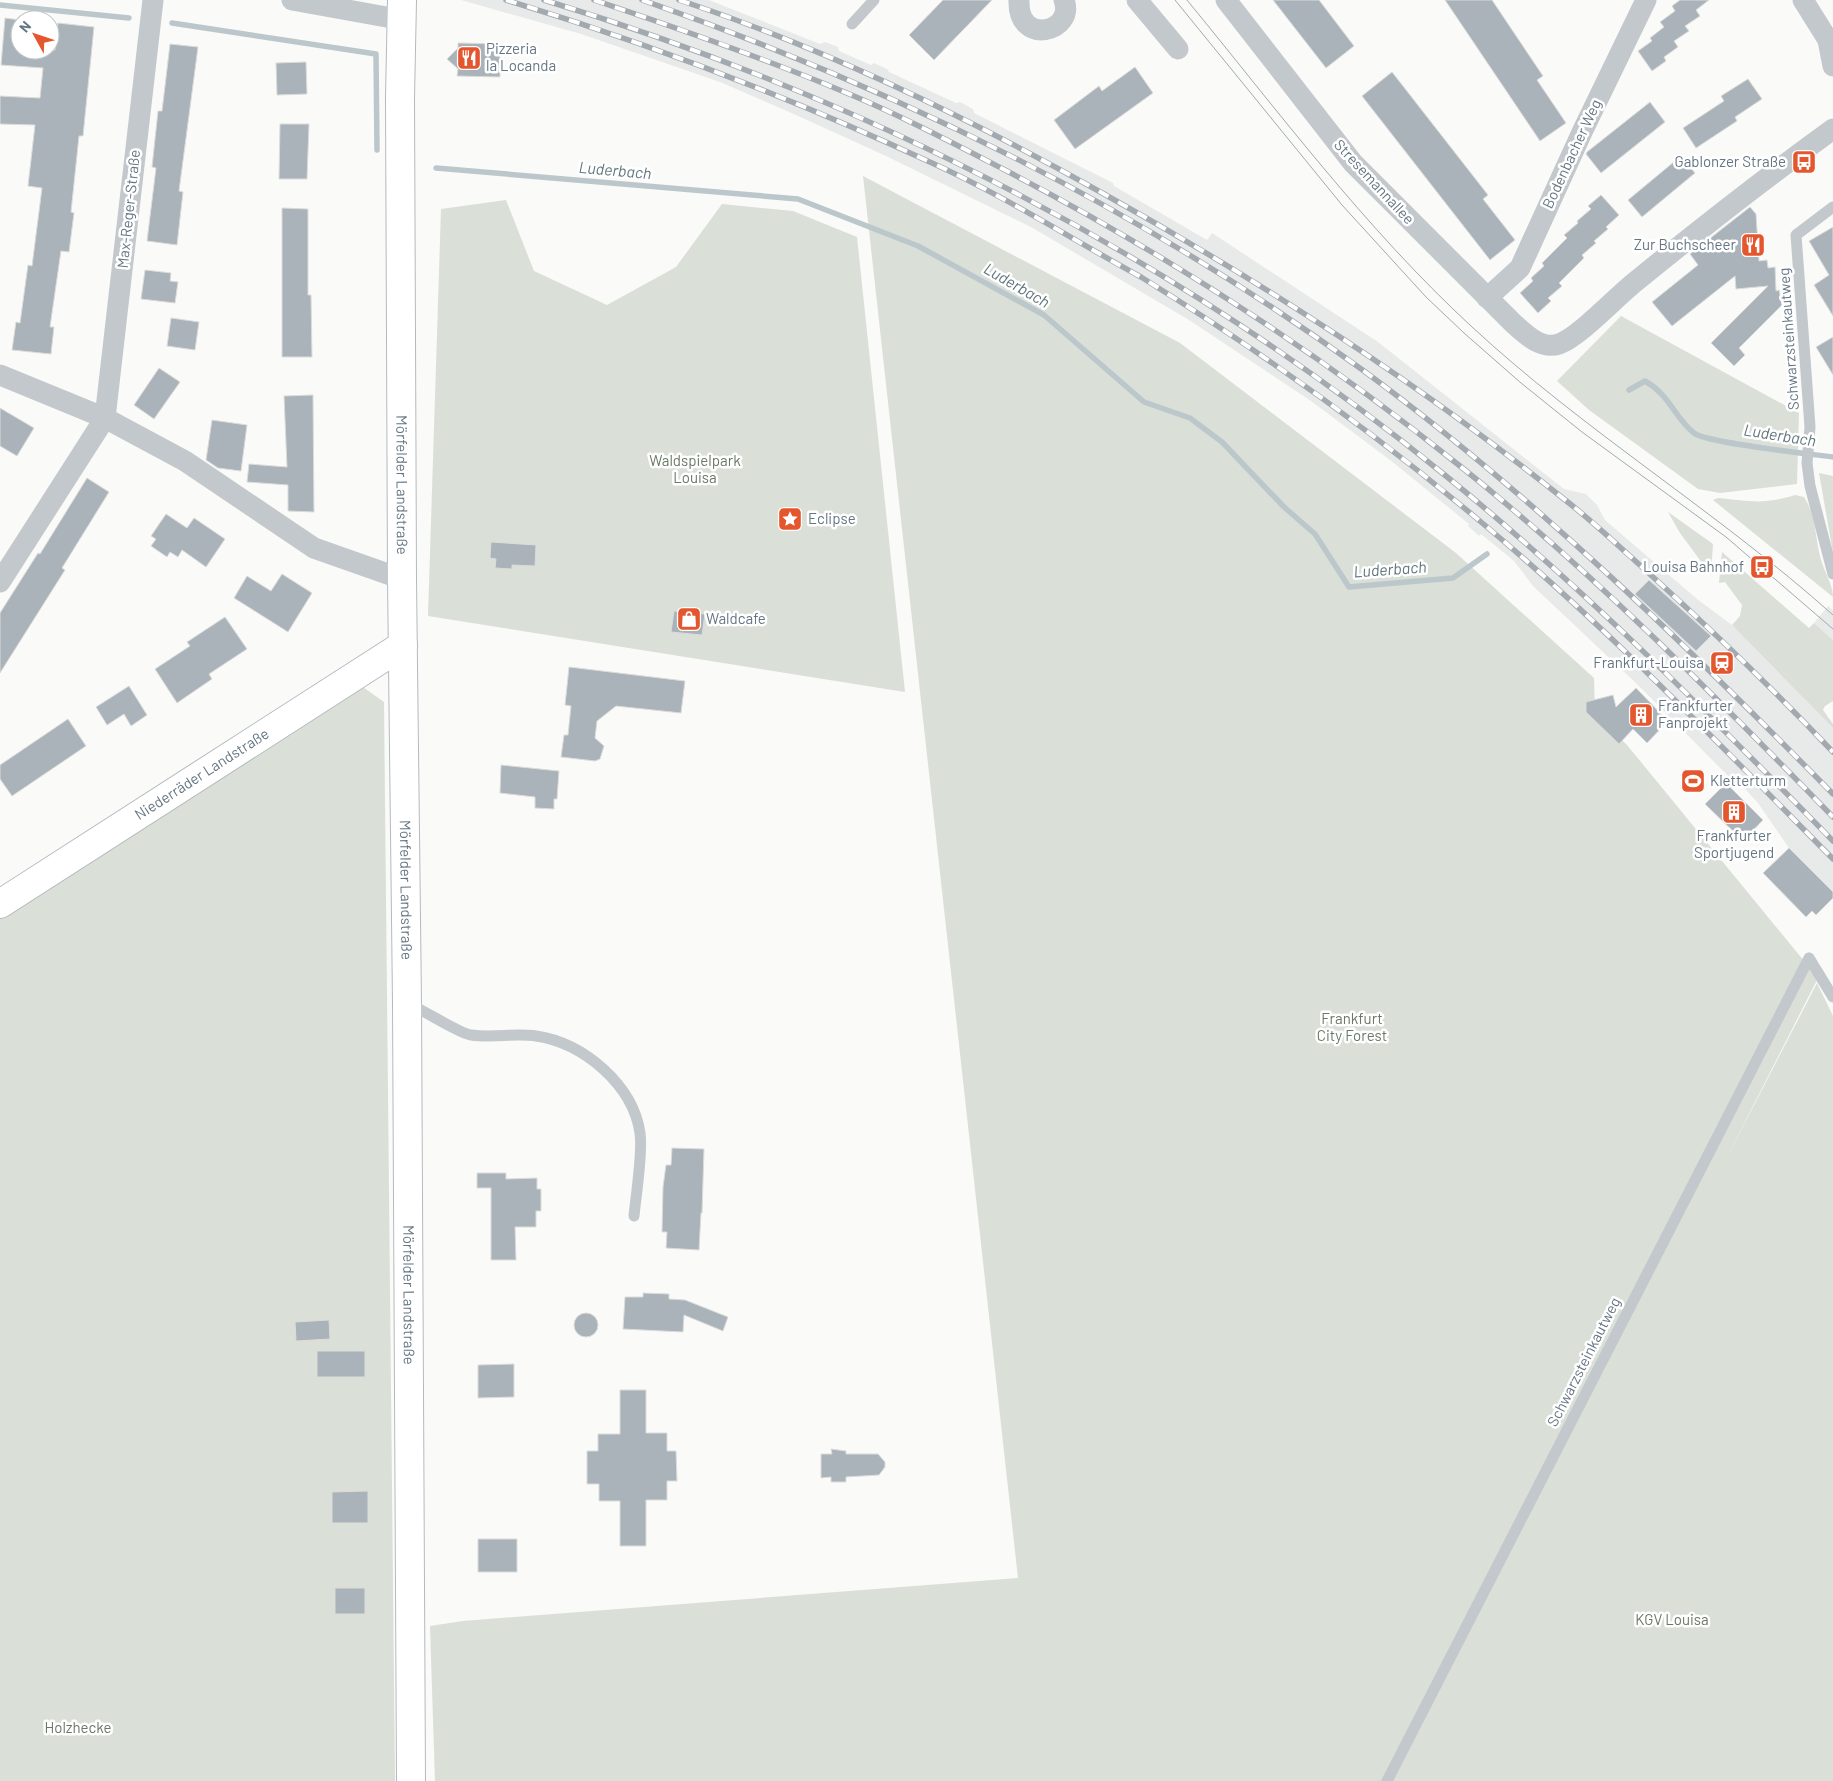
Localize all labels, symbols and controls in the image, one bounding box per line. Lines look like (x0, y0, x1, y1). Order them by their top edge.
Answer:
north arrow (10, 10, 60, 60)
text: N (15, 17, 34, 35)
place label: Pizzeria la Locanda (486, 39, 556, 74)
restaurant icon: Pizzeria la Locanda (456, 45, 482, 71)
street label: Bodenbacher Weg (1538, 96, 1604, 211)
street label: Stresemannallee (1331, 135, 1419, 227)
street label: Max-Reger-Straße (113, 149, 143, 269)
bus stop icon: Gablonzer Straße (1791, 149, 1817, 175)
place label: Gablonzer Straße (1675, 152, 1786, 170)
water label: Luderbach (578, 157, 652, 182)
restaurant icon: Zur Buchscheer (1740, 232, 1766, 258)
place label: Zur Buchscheer (1634, 235, 1737, 253)
water label: Luderbach (981, 258, 1054, 311)
street label: Schwarzsteinkautweg (1774, 267, 1802, 411)
street label: Mörfelder Landstraße (393, 415, 412, 555)
water label: Luderbach (1743, 419, 1818, 450)
park label: Waldspielpark Louisa (649, 451, 741, 486)
place icon: Eclipse (777, 506, 803, 532)
place label: Eclipse (808, 509, 856, 527)
bus stop icon: Louisa Bahnhof (1749, 554, 1775, 580)
water label: Luderbach (1353, 556, 1427, 581)
place label: Louisa Bahnhof (1643, 557, 1744, 575)
shop icon: Waldcafe (676, 606, 702, 632)
place label: Waldcafe (706, 609, 766, 627)
station icon: Frankfurt-Louisa (1709, 650, 1735, 676)
place label: Frankfurt-Louisa (1593, 653, 1704, 671)
place label: Frankfurter Fanprojekt (1658, 696, 1733, 731)
building icon: Frankfurter Fanprojekt (1628, 702, 1654, 728)
street label: Niederräder Landstraße (131, 724, 272, 823)
sports icon: Kletterturm (1680, 768, 1706, 794)
place label: Kletterturm (1710, 771, 1786, 789)
building icon: Frankfurter Sportjugend (1721, 799, 1747, 825)
street label: Mörfelder Landstraße (397, 820, 416, 960)
place label: Frankfurter Sportjugend (1694, 826, 1774, 861)
park label: Frankfurt City Forest (1317, 1009, 1387, 1044)
street label: Mörfelder Landstraße (400, 1225, 419, 1365)
street label: Schwarzsteinkautweg (1543, 1294, 1623, 1429)
park label: KGV Louisa (1635, 1610, 1709, 1628)
park label: Holzhecke (44, 1718, 112, 1736)

